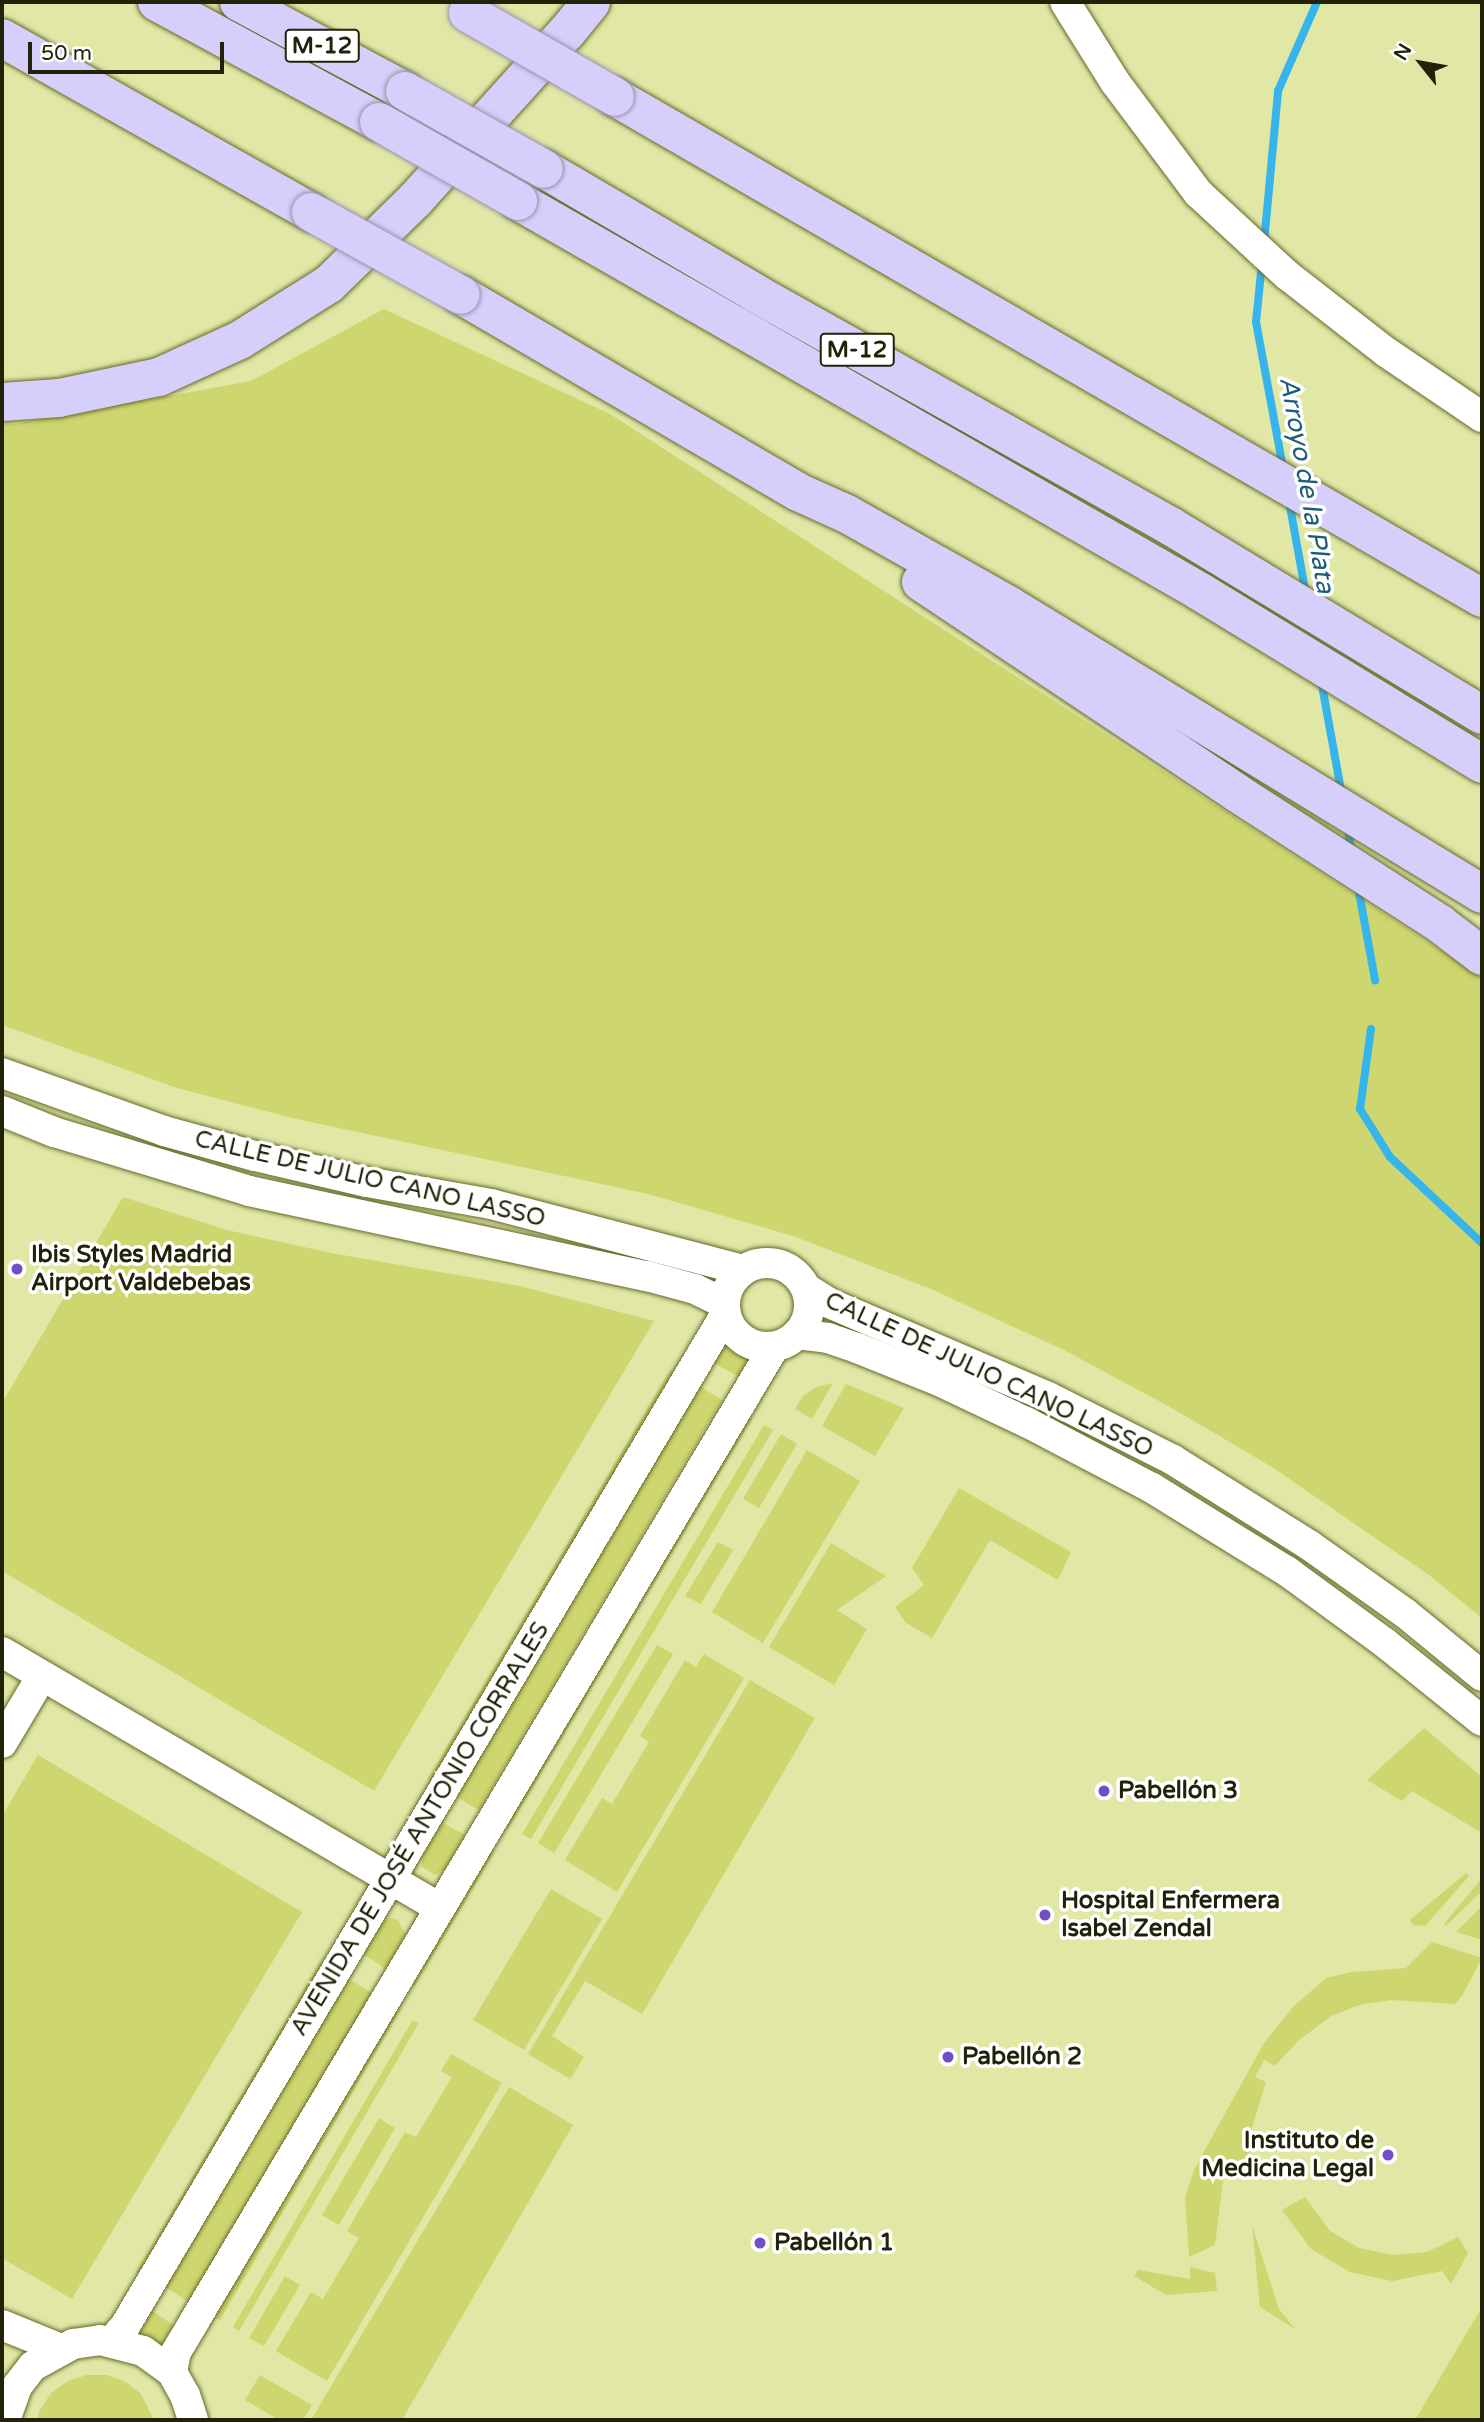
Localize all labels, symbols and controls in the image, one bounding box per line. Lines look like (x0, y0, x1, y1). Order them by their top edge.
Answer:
road number: M-12 (284, 26, 360, 66)
scale bar (32, 28, 228, 72)
north arrow (1386, 28, 1456, 98)
text: N (1390, 40, 1416, 64)
text: 50 m (41, 41, 92, 66)
road number: M-12 (818, 330, 896, 370)
water label: Arroyo de la Plata (1273, 374, 1341, 596)
street label: CALLE DE JULIO CANO LASSO (192, 1125, 548, 1233)
place label: Ibis Styles Madrid Airport Valdebebas (31, 1241, 251, 1297)
marker: Ibis Styles Madrid Airport Valdebebas (9, 1261, 25, 1277)
street label: CALLE DE JULIO CANO LASSO (820, 1286, 1158, 1464)
street label: AVENIDA DE JOSÉ ANTONIO CORRALES (285, 1617, 555, 2041)
place label: Pabellón 3 (1118, 1777, 1238, 1805)
marker: Pabellón 3 (1096, 1783, 1112, 1799)
place label: Hospital Enfermera Isabel Zendal (1061, 1887, 1280, 1943)
marker: Hospital Enfermera Isabel Zendal (1035, 1905, 1055, 1925)
place label: Pabellón 2 (962, 2043, 1082, 2071)
marker: Pabellón 2 (940, 2049, 956, 2065)
place label: Instituto de Medicina Legal (1201, 2127, 1374, 2183)
marker: Instituto de Medicina Legal (1380, 2147, 1396, 2163)
place label: Pabellón 1 (774, 2229, 894, 2257)
marker: Pabellón 1 (752, 2235, 768, 2251)

